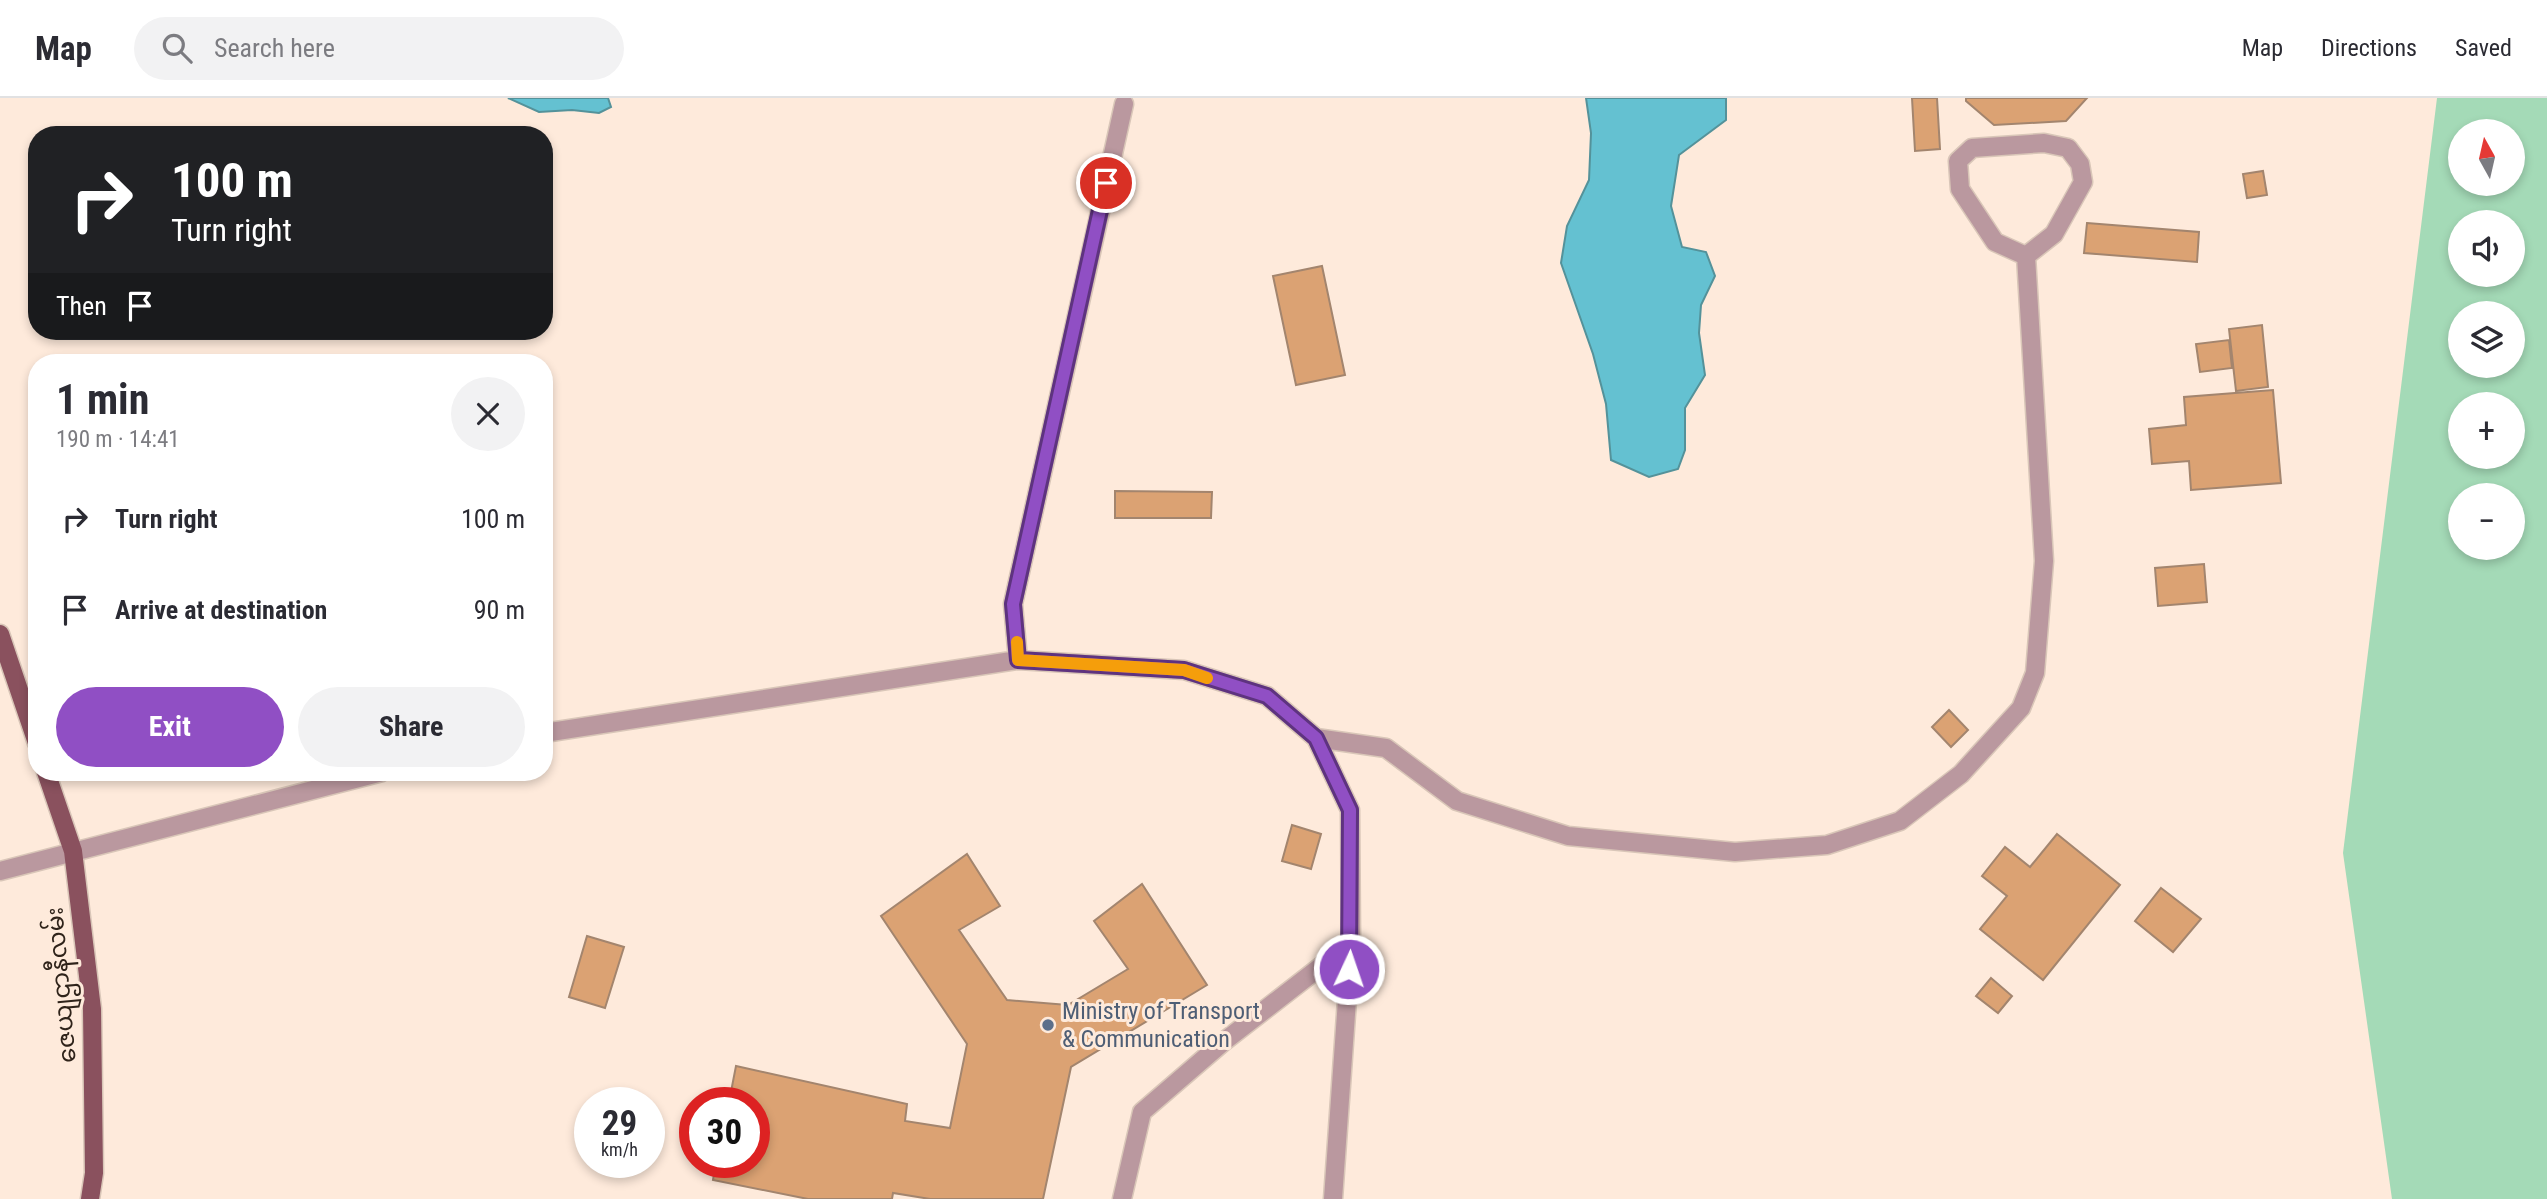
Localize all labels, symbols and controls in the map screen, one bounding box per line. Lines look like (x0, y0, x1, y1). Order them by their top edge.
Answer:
search box (134, 17, 624, 80)
text: Map (35, 29, 92, 68)
icon: search (158, 29, 196, 67)
text: Search here (214, 33, 335, 63)
text: Map (2242, 34, 2283, 62)
text: Directions (2321, 34, 2417, 62)
text: Saved (2455, 34, 2512, 62)
north arrow (2448, 119, 2525, 196)
map controls (2448, 119, 2525, 560)
text: 100 m (171, 152, 293, 209)
pin (1076, 153, 1136, 213)
icon: right (56, 154, 147, 245)
icon: arrive (1087, 164, 1125, 202)
button: sound (2448, 210, 2525, 287)
text: Turn right (171, 211, 292, 249)
icon: arrive (121, 287, 159, 325)
text: Then (56, 291, 107, 321)
button: layers (2448, 301, 2525, 378)
text: 1 min (56, 375, 149, 424)
button: close (451, 377, 525, 451)
button: + (2448, 392, 2525, 469)
text: 190 m · 14:41 (56, 426, 180, 453)
button: − (2448, 483, 2525, 560)
icon: right (56, 500, 94, 538)
text: Turn right (115, 504, 217, 534)
text: 100 m (461, 504, 525, 534)
icon: arrive (56, 591, 94, 629)
text: Arrive at destination (115, 595, 327, 625)
text: 90 m (474, 595, 525, 625)
button: Exit (56, 687, 284, 767)
button: Share (298, 687, 525, 767)
street label: ဇေယျဌာနီလမ်း (38, 905, 87, 1064)
position arrow (1312, 932, 1386, 1006)
place label: Ministry of Transport & Communication (1062, 997, 1260, 1053)
marker: Ministry of Transport & Communication (1040, 1017, 1056, 1033)
speed limit sign: 30 (679, 1087, 770, 1178)
text: 29 (602, 1103, 637, 1144)
text: km/h (601, 1139, 638, 1160)

